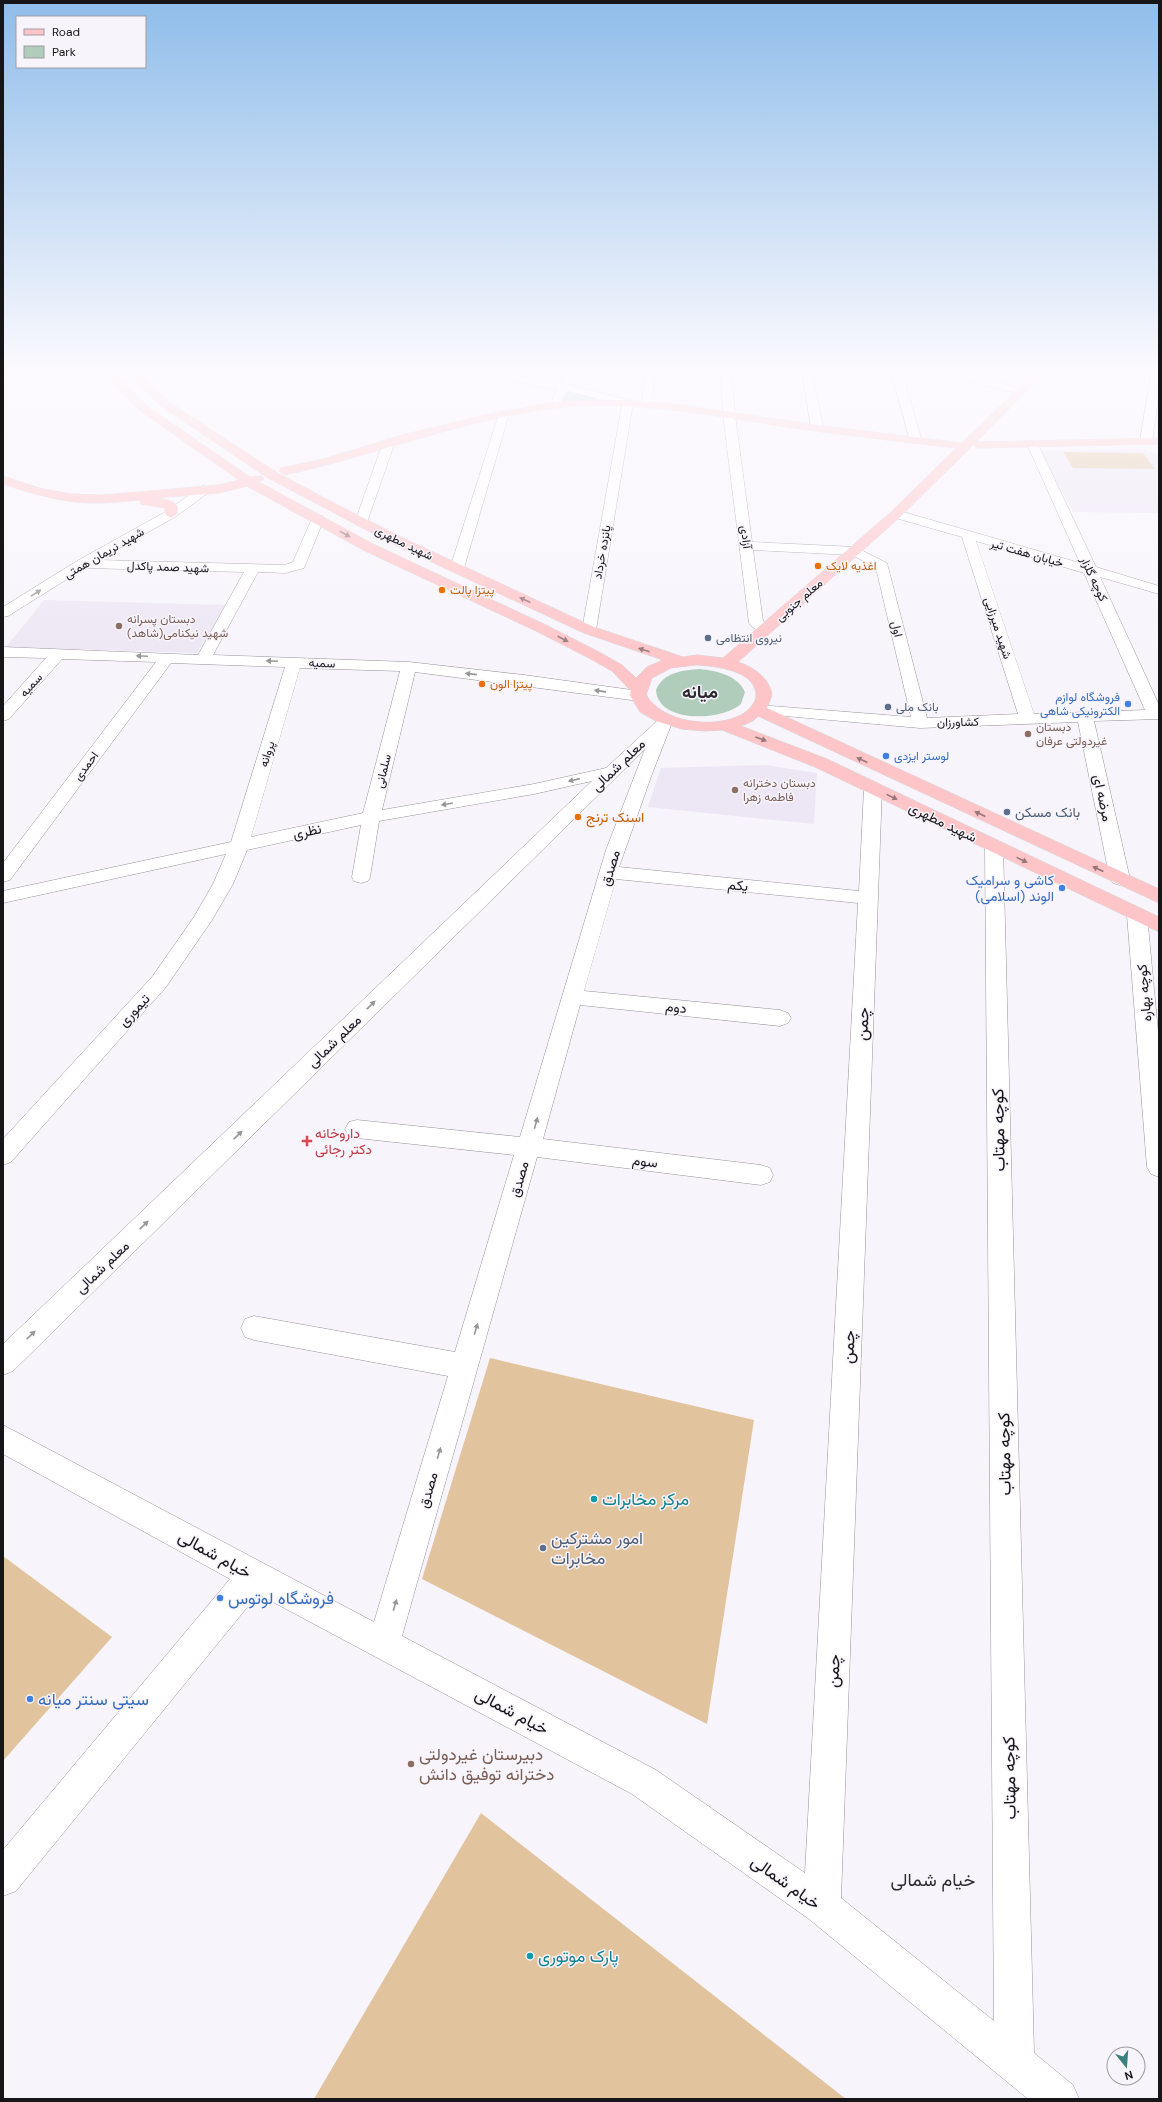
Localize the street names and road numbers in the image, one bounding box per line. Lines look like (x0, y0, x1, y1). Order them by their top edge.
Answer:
street label: شهید مطهری (372, 522, 436, 564)
street label: شهید نریمان همتی (61, 524, 147, 582)
street label: پانزده خرداد (589, 524, 615, 580)
street label: آزادی (737, 525, 755, 551)
street label: خیابان هفت تیر (988, 535, 1065, 571)
street label: کوچه گلزار (1076, 553, 1111, 604)
street label: شهید صمد پاکدل (127, 558, 209, 576)
street label: معلم جنوبی (772, 575, 826, 625)
street label: شهید میرزایی (980, 595, 1016, 661)
street label: اول (887, 619, 907, 639)
street label: سمیه (308, 655, 336, 671)
street label: سميه (16, 670, 46, 700)
street label: کشاورزان (937, 714, 979, 730)
street label: معلم شمالی (587, 735, 649, 795)
street label: پروانه (255, 739, 279, 769)
street label: احمدی (70, 748, 102, 784)
street label: سلمانی (371, 752, 395, 790)
street label: مرضه ای (1089, 773, 1117, 823)
street label: شهید مطهری (906, 798, 980, 846)
street label: نظری (291, 819, 323, 843)
street label: مصدق (596, 848, 624, 888)
street label: یکم (727, 875, 749, 895)
street label: کوچه بهاره (1133, 963, 1156, 1023)
street label: تیموری (114, 990, 154, 1030)
street label: دوم (664, 997, 688, 1017)
street label: چمن (850, 1007, 875, 1041)
street label: معلم شمالی (303, 1011, 365, 1071)
street label: کوچه مهتاب (986, 1088, 1011, 1172)
street label: سوم (631, 1151, 659, 1171)
street label: مصدق (505, 1159, 533, 1199)
street label: معلم شمالی (71, 1237, 133, 1297)
street label: چمن (836, 1330, 861, 1364)
street label: کوچه مهتاب (992, 1412, 1017, 1496)
street label: مصدق (414, 1470, 442, 1510)
street label: خیام شمالی (175, 1525, 255, 1583)
street label: چمن (821, 1654, 846, 1688)
street label: خیام شمالی (471, 1682, 553, 1740)
street label: کوچه مهتاب (997, 1736, 1022, 1820)
street label: خیام شمالی (747, 1850, 825, 1914)

